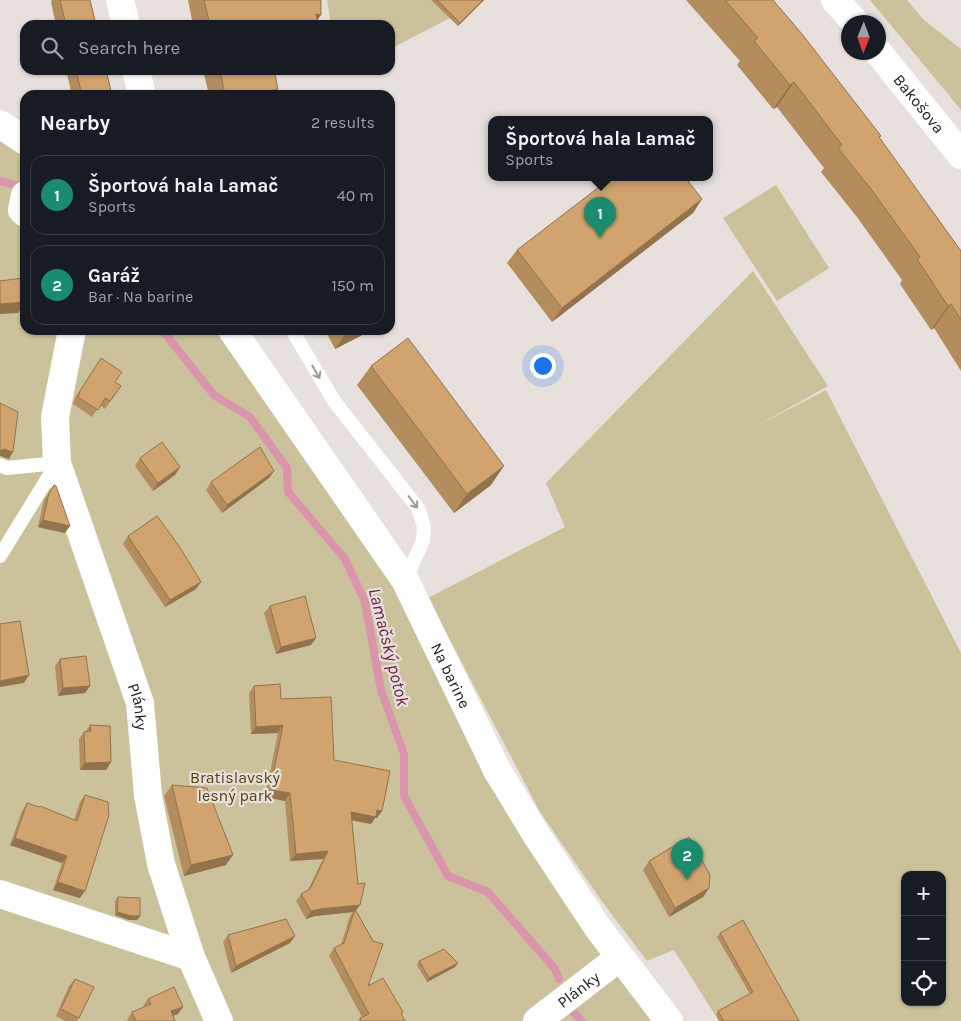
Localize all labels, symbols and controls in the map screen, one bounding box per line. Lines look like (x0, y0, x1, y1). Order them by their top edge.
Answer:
north arrow (841, 15, 886, 60)
search box (20, 20, 395, 75)
icon: search (38, 34, 66, 62)
text: Search here (78, 37, 180, 59)
street label: Bakošova (889, 70, 949, 137)
text: Nearby (40, 111, 110, 135)
text: 2 results (311, 113, 375, 132)
popup (488, 116, 713, 181)
text: Športová hala Lamač (505, 128, 696, 150)
text: Sports (505, 150, 553, 169)
text: Športová hala Lamač (88, 175, 278, 197)
text: 1 (54, 186, 60, 205)
text: 40 m (337, 186, 374, 205)
text: Sports (88, 197, 136, 216)
pin: 1 (584, 197, 616, 238)
text: Garáž (88, 265, 140, 287)
text: 2 (52, 276, 62, 295)
text: 150 m (331, 276, 374, 295)
text: Bar · Na barine (88, 287, 193, 306)
your location (530, 353, 556, 379)
one-way arrow (312, 364, 322, 379)
one-way arrow (408, 495, 418, 509)
water label: Lamačský potok (364, 586, 414, 709)
street label: Na barine (427, 640, 475, 711)
street label: Plánky (124, 681, 151, 732)
park label: Bratislavský lesný park (190, 768, 281, 805)
pin: 2 (671, 839, 703, 880)
map controls (901, 871, 946, 1006)
button: + (901, 871, 946, 916)
button: − (901, 916, 946, 961)
button: locate (901, 961, 946, 1006)
street label: Plánky (554, 967, 604, 1012)

